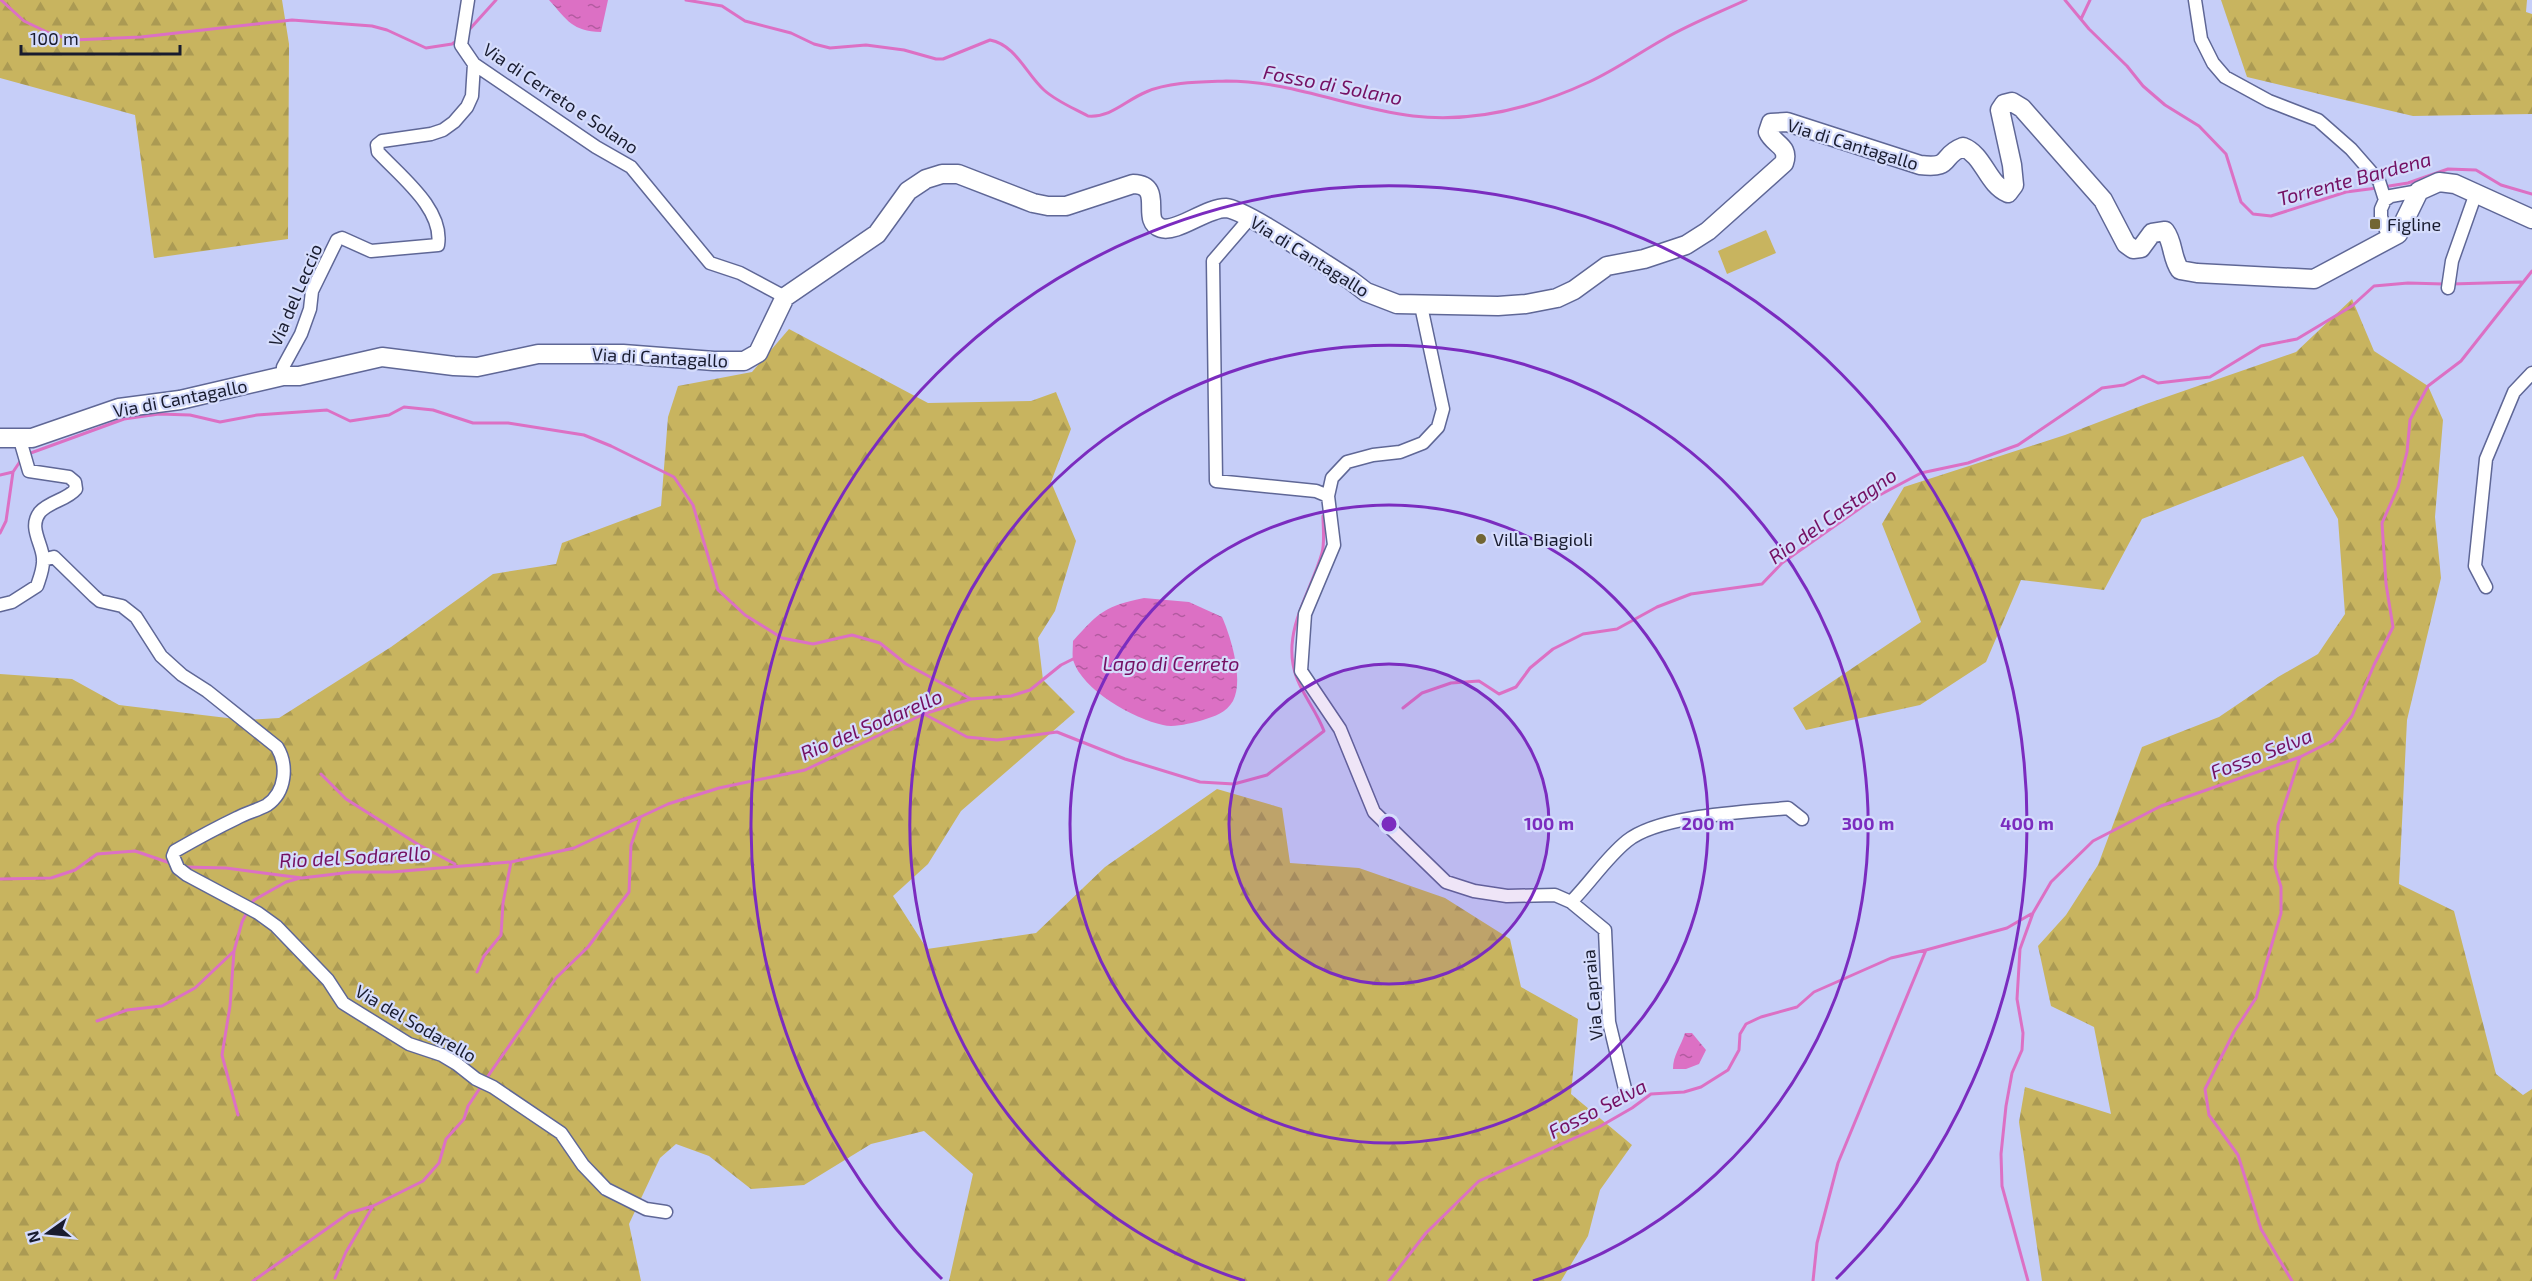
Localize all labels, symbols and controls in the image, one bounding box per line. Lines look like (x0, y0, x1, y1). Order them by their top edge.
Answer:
scale bar (21, 18, 180, 56)
text: 100 m (30, 27, 79, 49)
street label: Via di Cerreto e Solano (479, 38, 643, 158)
water label: Fosso di Solano (1261, 59, 1405, 109)
street label: Via di Cantagallo (1785, 114, 1921, 174)
water label: Torrente Bardena (2274, 146, 2434, 210)
street label: Via di Cantagallo (1246, 211, 1374, 301)
place label: Figline (2387, 213, 2441, 235)
marker: Figline (2368, 217, 2382, 231)
street label: Via del Leccio (264, 240, 326, 350)
street label: Via di Cantagallo (591, 342, 729, 372)
street label: Via di Cantagallo (111, 374, 249, 422)
water label: Rio del Castagno (1763, 462, 1901, 568)
place label: Villa Biagioli (1493, 528, 1593, 550)
marker: Villa Biagioli (1474, 532, 1488, 546)
water label: Lago di Cerreto (1103, 651, 1239, 675)
water label: Rio del Sodarello (796, 683, 946, 765)
water label: Fosso Selva (2207, 723, 2315, 783)
text: 100 m (1524, 812, 1574, 834)
text: 200 m (1682, 812, 1734, 834)
text: 300 m (1842, 812, 1894, 834)
text: 400 m (2000, 812, 2054, 834)
centre of rings (1379, 814, 1399, 834)
water label: Rio del Sodarello (279, 840, 431, 872)
street label: Via Capraia (1577, 949, 1607, 1041)
street label: Via del Sodarello (351, 979, 481, 1067)
water label: Fosso Selva (1544, 1073, 1650, 1143)
north arrow (18, 1203, 78, 1263)
text: N (22, 1229, 44, 1245)

